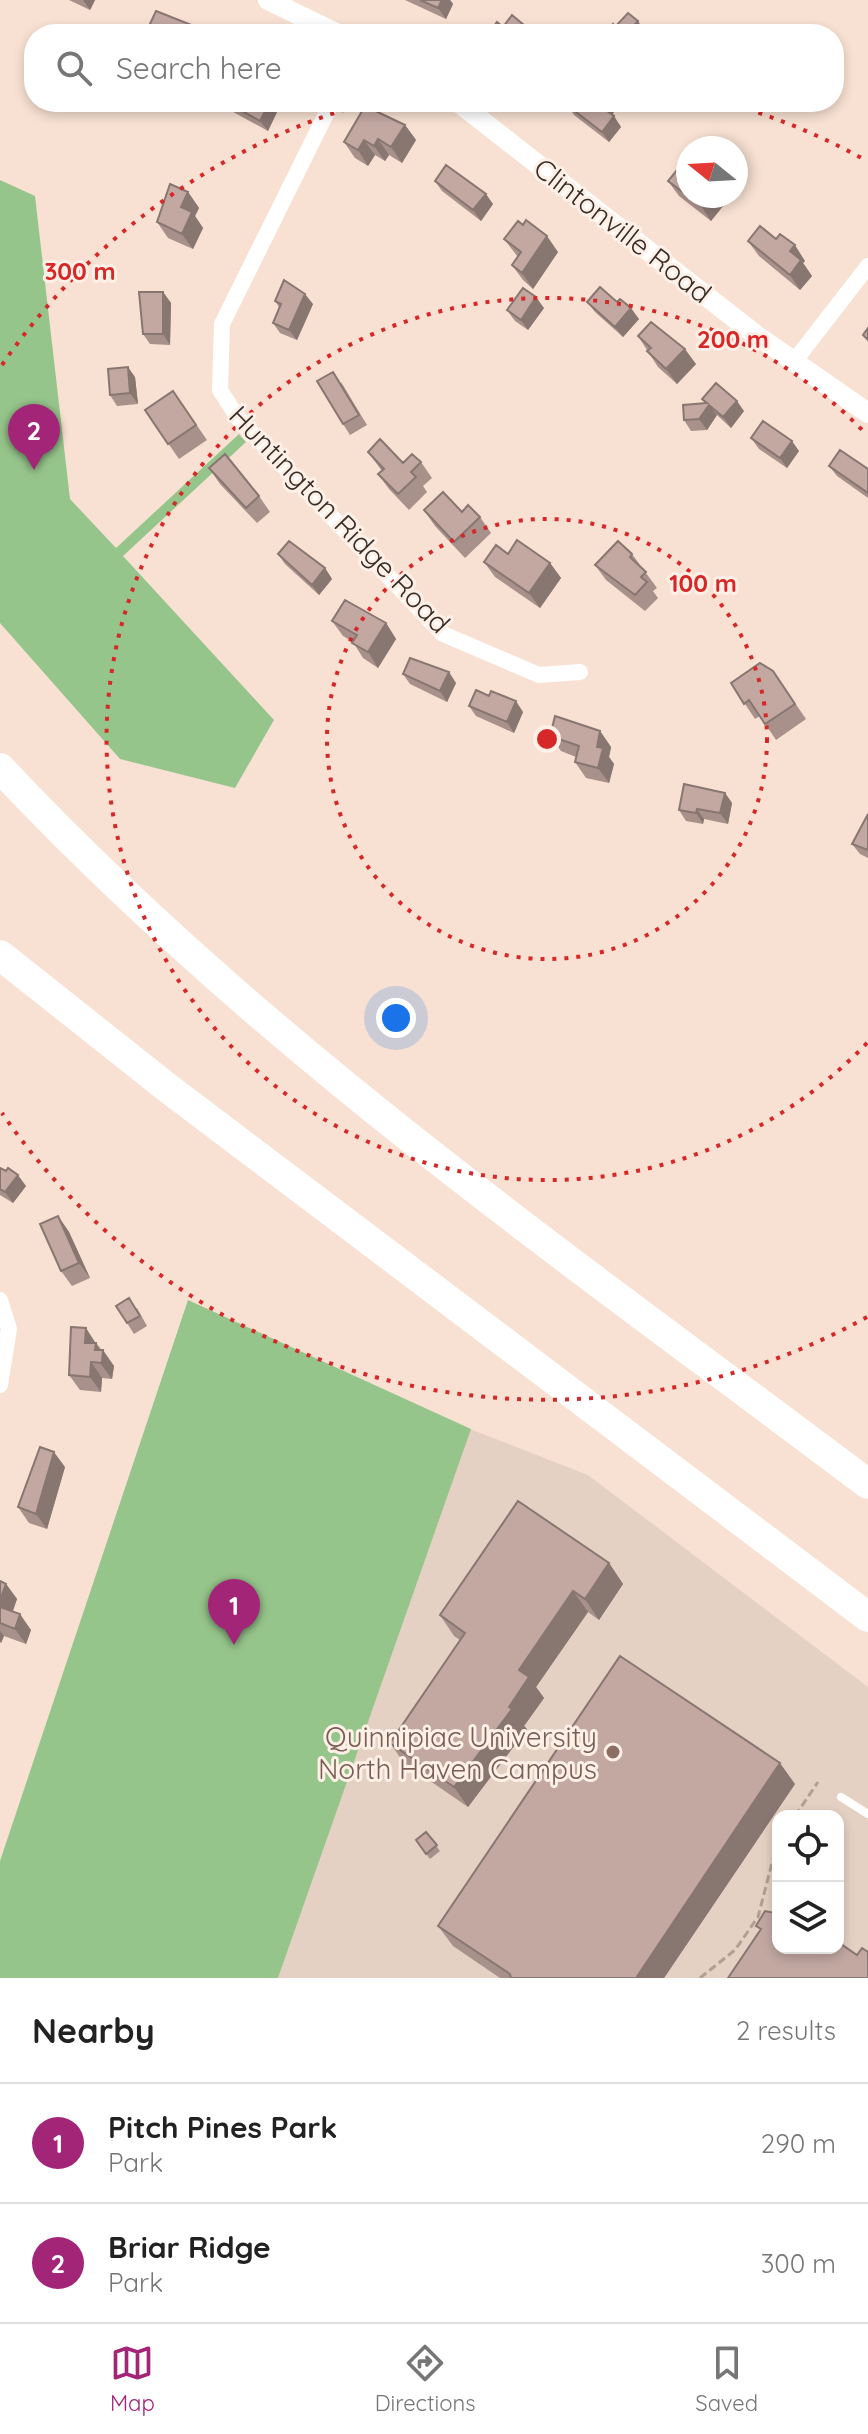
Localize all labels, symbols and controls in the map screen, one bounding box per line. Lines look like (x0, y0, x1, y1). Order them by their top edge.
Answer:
search box (24, 24, 844, 112)
icon: search (52, 46, 96, 90)
text: Search here (116, 49, 282, 87)
north arrow (676, 136, 748, 208)
street label: Clintonville Road (527, 150, 719, 310)
text: 300 m (44, 256, 116, 286)
text: 200 m (697, 324, 769, 354)
street label: Huntington Ridge Road (222, 398, 458, 640)
pin: 2 (8, 404, 60, 470)
text: 100 m (669, 568, 737, 598)
centre of rings (533, 725, 561, 753)
your location (376, 998, 416, 1038)
pin: 1 (208, 1579, 260, 1645)
place label: Quinnipiac University North Haven Campus (318, 1719, 597, 1786)
marker: Quinnipiac University North Haven Campus (604, 1743, 622, 1761)
map controls (772, 1810, 844, 1954)
button: locate (772, 1810, 844, 1882)
button: layers (772, 1882, 844, 1954)
text: Nearby (32, 2009, 155, 2052)
text: 2 results (736, 2014, 836, 2047)
text: Pitch Pines Park (108, 2108, 337, 2146)
text: 1 (53, 2127, 63, 2160)
text: 290 m (761, 2127, 836, 2160)
text: Park (108, 2146, 163, 2179)
text: Briar Ridge (108, 2228, 271, 2266)
text: 2 (51, 2247, 65, 2280)
text: 300 m (761, 2247, 836, 2280)
text: Park (108, 2266, 163, 2299)
tab: Map (110, 2341, 155, 2417)
tab: Directions (375, 2341, 475, 2417)
tab: Saved (695, 2341, 758, 2417)

